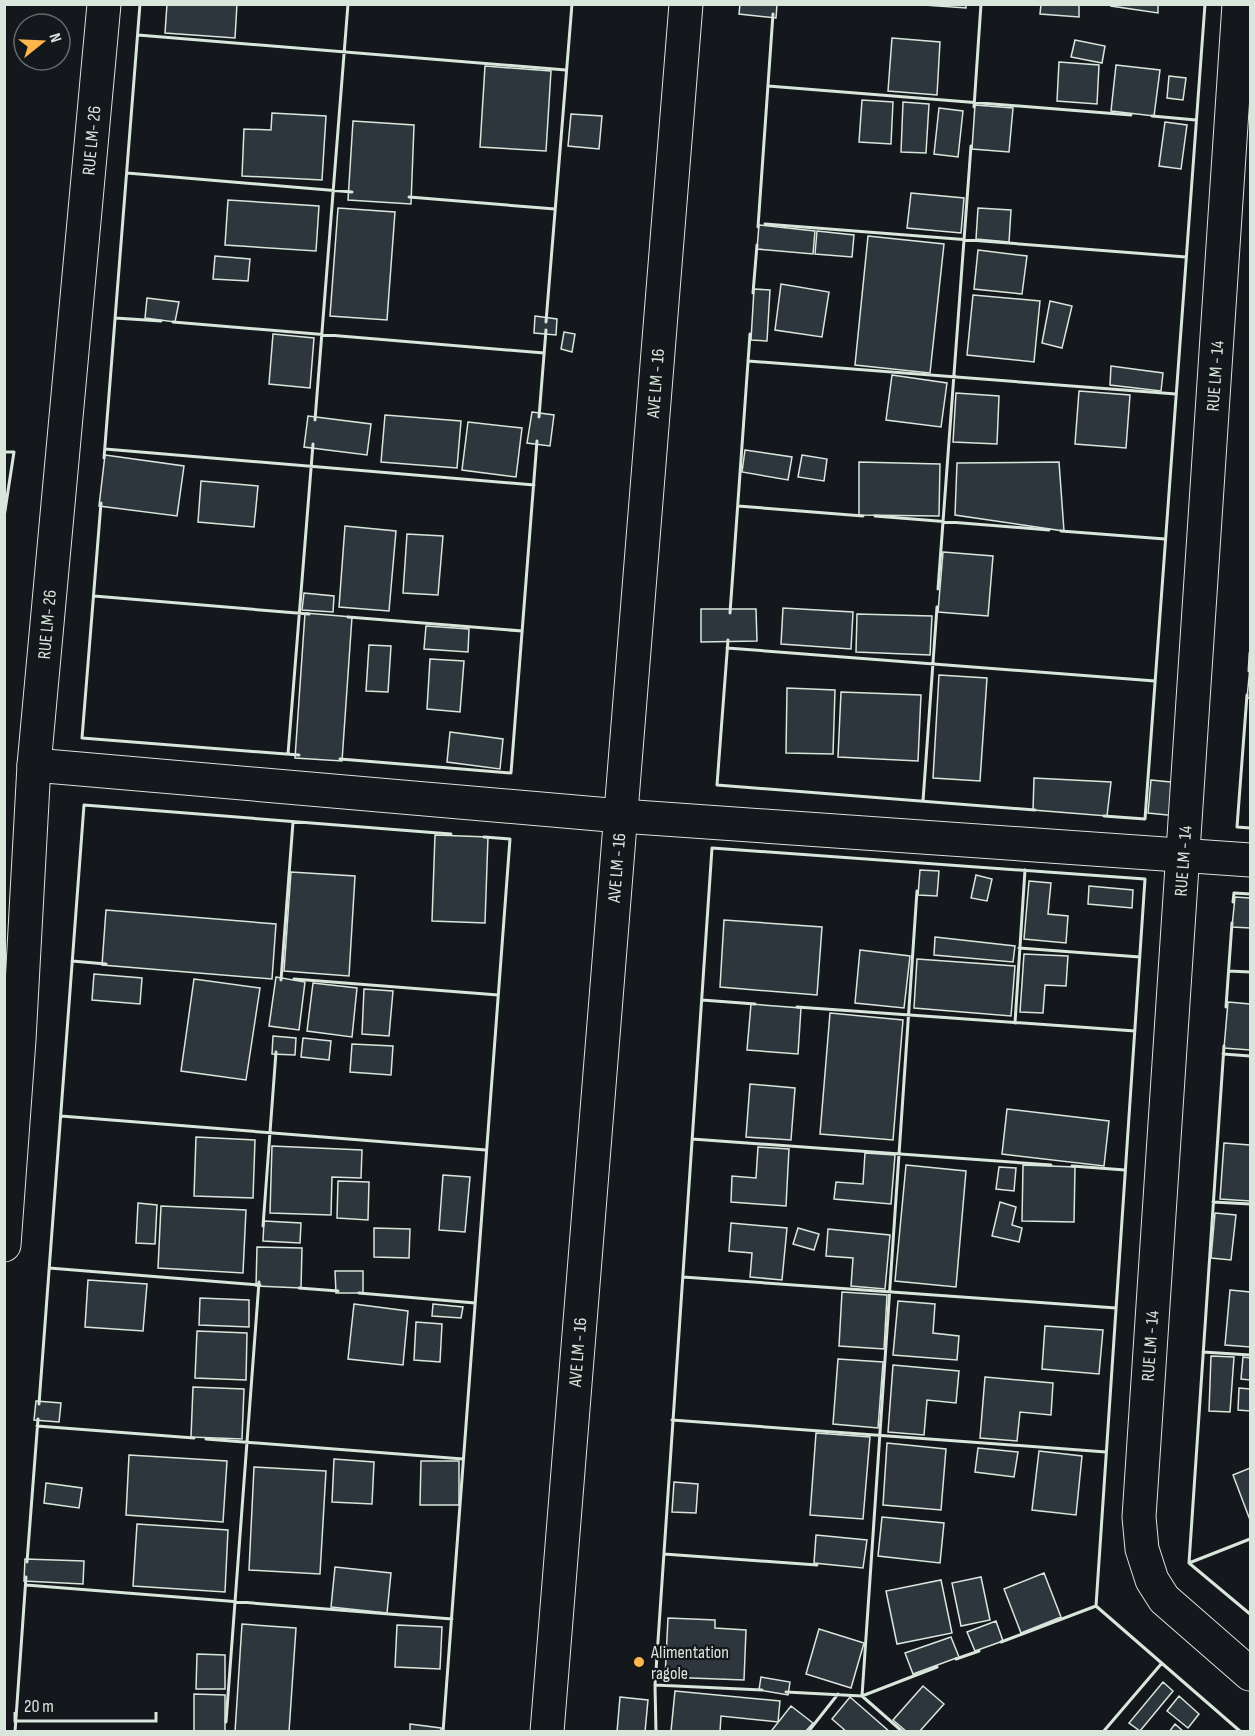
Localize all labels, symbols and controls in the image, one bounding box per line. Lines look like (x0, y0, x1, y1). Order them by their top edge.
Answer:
north arrow (12, 12, 72, 72)
text: N (44, 31, 65, 45)
street label: RUE LM- 26 (78, 105, 106, 176)
street label: RUE LM - 14 (1203, 339, 1228, 412)
street label: AVE LM - 16 (643, 348, 669, 420)
street label: RUE LM- 26 (34, 589, 61, 660)
street label: RUE LM - 14 (1171, 824, 1196, 897)
street label: AVE LM - 16 (604, 832, 630, 904)
street label: RUE LM - 14 (1138, 1309, 1163, 1382)
street label: AVE LM - 16 (565, 1317, 591, 1389)
place label: Alimentation ragole (650, 1642, 729, 1684)
marker: Alimentation ragole (632, 1655, 646, 1669)
scale bar (15, 1685, 156, 1723)
text: 20 m (24, 1696, 54, 1717)

